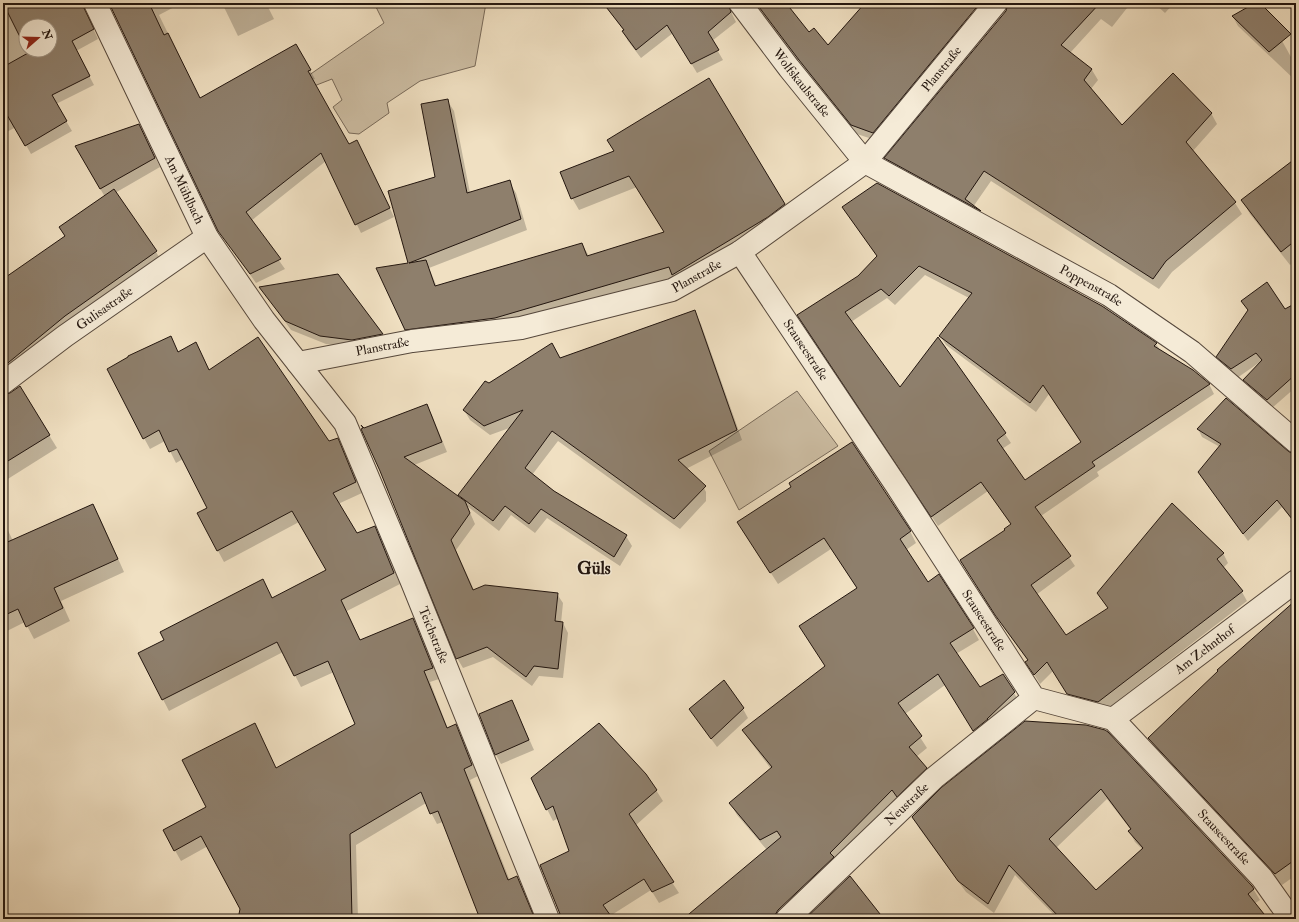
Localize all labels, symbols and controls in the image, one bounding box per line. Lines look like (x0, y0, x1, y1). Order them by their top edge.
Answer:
north arrow (18, 18, 58, 58)
text: N (39, 27, 55, 43)
street label: Planstraße (918, 43, 965, 95)
street label: Wolfskaulstraße (769, 45, 834, 121)
street label: Am Mühlbach (161, 152, 208, 227)
street label: Planstraße (669, 256, 725, 296)
street label: Poppenstraße (1057, 262, 1126, 310)
street label: Gulisastraße (73, 283, 137, 334)
street label: Stauseestraße (779, 316, 832, 384)
street label: Planstraße (354, 334, 411, 360)
district label: Güls (577, 558, 611, 579)
street label: Stauseestraße (958, 587, 1010, 655)
street label: Teichstraße (415, 604, 452, 667)
street label: Am Zehnthof (1171, 621, 1240, 678)
street label: Neustraße (881, 779, 933, 829)
street label: Stauseestraße (1194, 806, 1254, 869)

